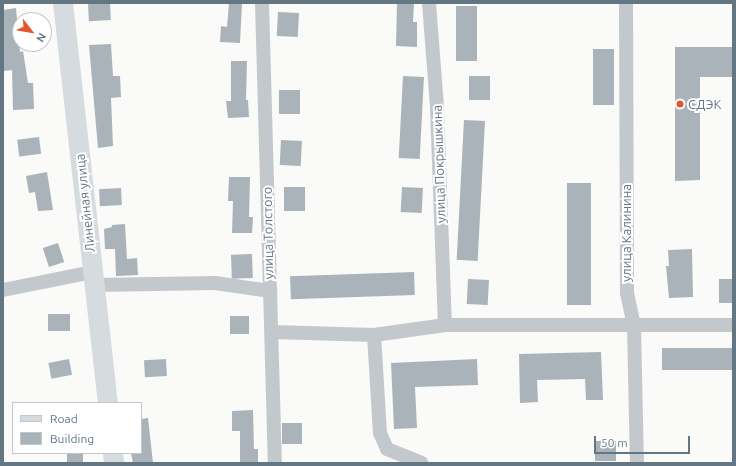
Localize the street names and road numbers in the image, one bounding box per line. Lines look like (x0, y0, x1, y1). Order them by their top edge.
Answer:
street label: улица Покрышкина (429, 105, 449, 223)
street label: Линейная улица (72, 153, 98, 253)
street label: улица Калинина (618, 184, 634, 282)
street label: улица Толстого (259, 186, 277, 280)

